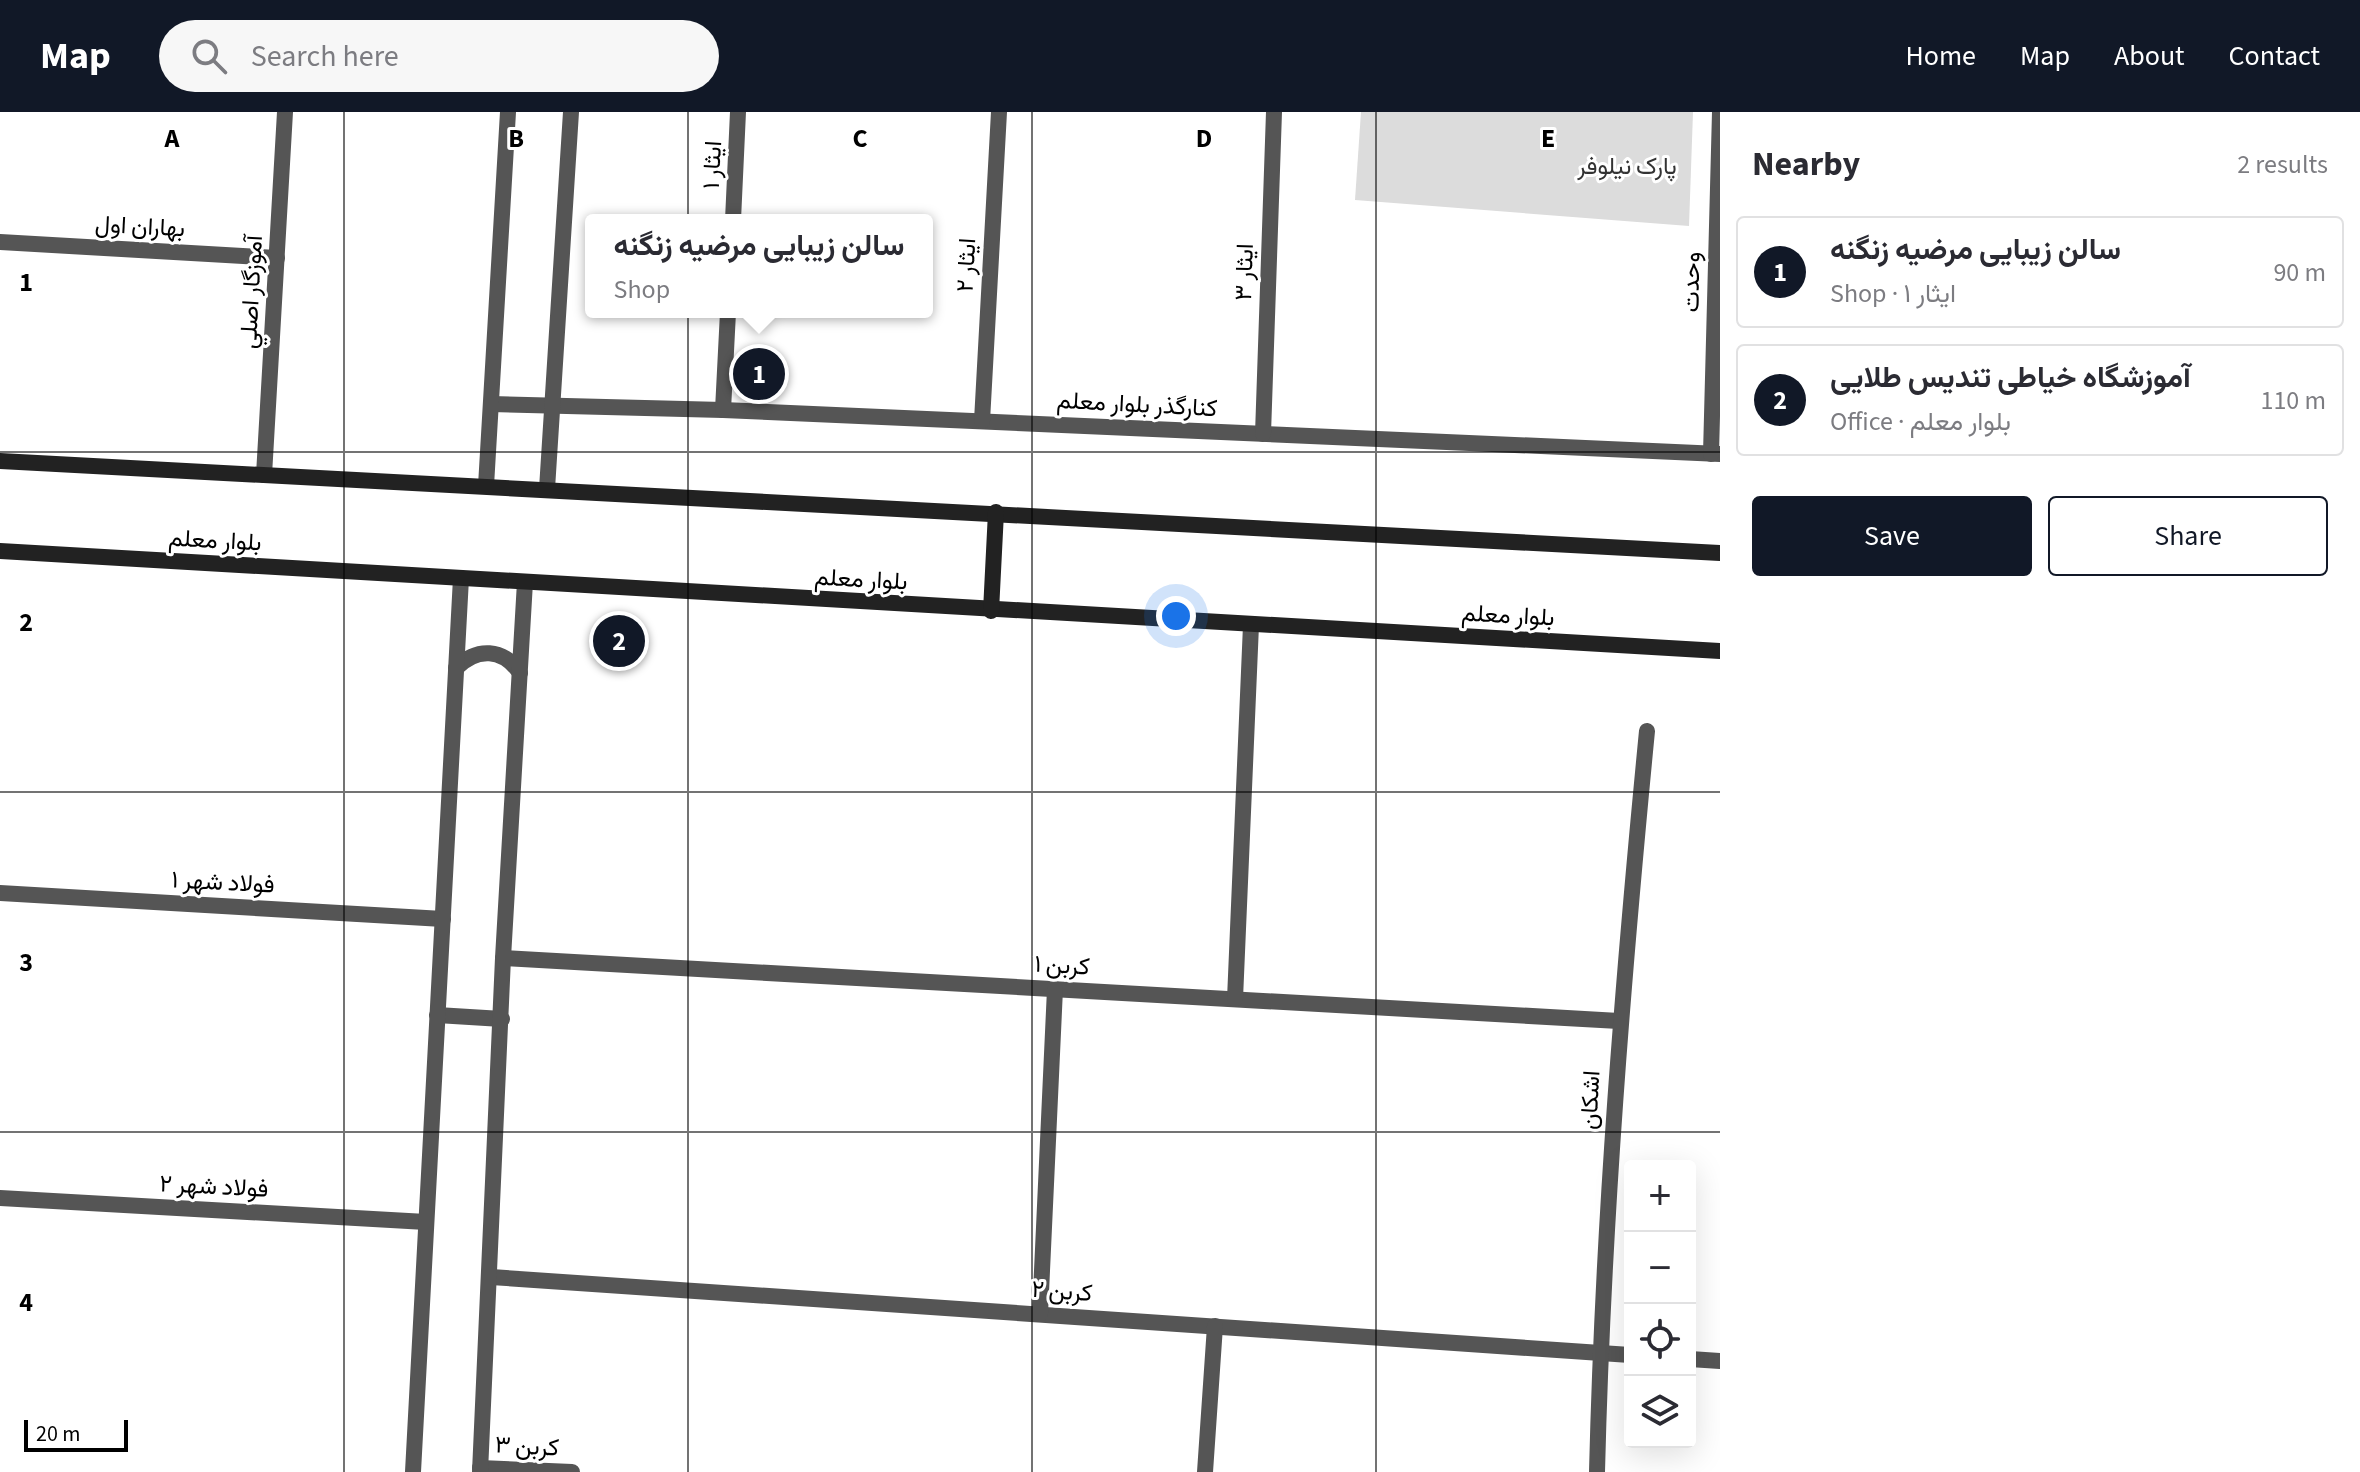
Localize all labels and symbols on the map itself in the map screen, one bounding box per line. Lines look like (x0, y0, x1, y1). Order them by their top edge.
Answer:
text: A (164, 120, 181, 157)
text: B (508, 120, 524, 157)
text: C (852, 120, 868, 157)
text: D (1196, 120, 1212, 157)
text: E (1541, 120, 1555, 157)
street label: ایثار ۱ (694, 140, 731, 190)
park label: پارک نیلوفر (1576, 149, 1677, 184)
street label: بهاران اول (94, 207, 186, 246)
street label: آموزگار اصلي (231, 232, 273, 350)
street label: ایثار ۲ (948, 237, 985, 293)
street label: ایثار ۳ (1226, 243, 1263, 301)
street label: وحدت (1673, 251, 1710, 313)
text: 1 (19, 264, 33, 301)
pin: 1 (733, 344, 785, 404)
street label: کنارگذر بلوار معلم (1056, 383, 1218, 426)
street label: بلوار معلم (167, 521, 262, 560)
street label: بلوار معلم (813, 560, 908, 599)
your location (1156, 596, 1196, 636)
street label: بلوار معلم (1460, 596, 1555, 635)
text: 2 (19, 604, 33, 641)
pin: 2 (593, 611, 645, 671)
street label: فولاد شهر ۱ (170, 862, 276, 903)
text: 3 (19, 944, 33, 981)
street label: کربن ۱ (1033, 947, 1091, 984)
street label: اشکان (1571, 1070, 1610, 1131)
street label: فولاد شهر ۲ (159, 1166, 269, 1207)
street label: کربن ۲ (1030, 1272, 1094, 1311)
text: 4 (19, 1284, 33, 1321)
scale bar (24, 1416, 128, 1452)
street label: کربن ۳ (494, 1427, 560, 1466)

